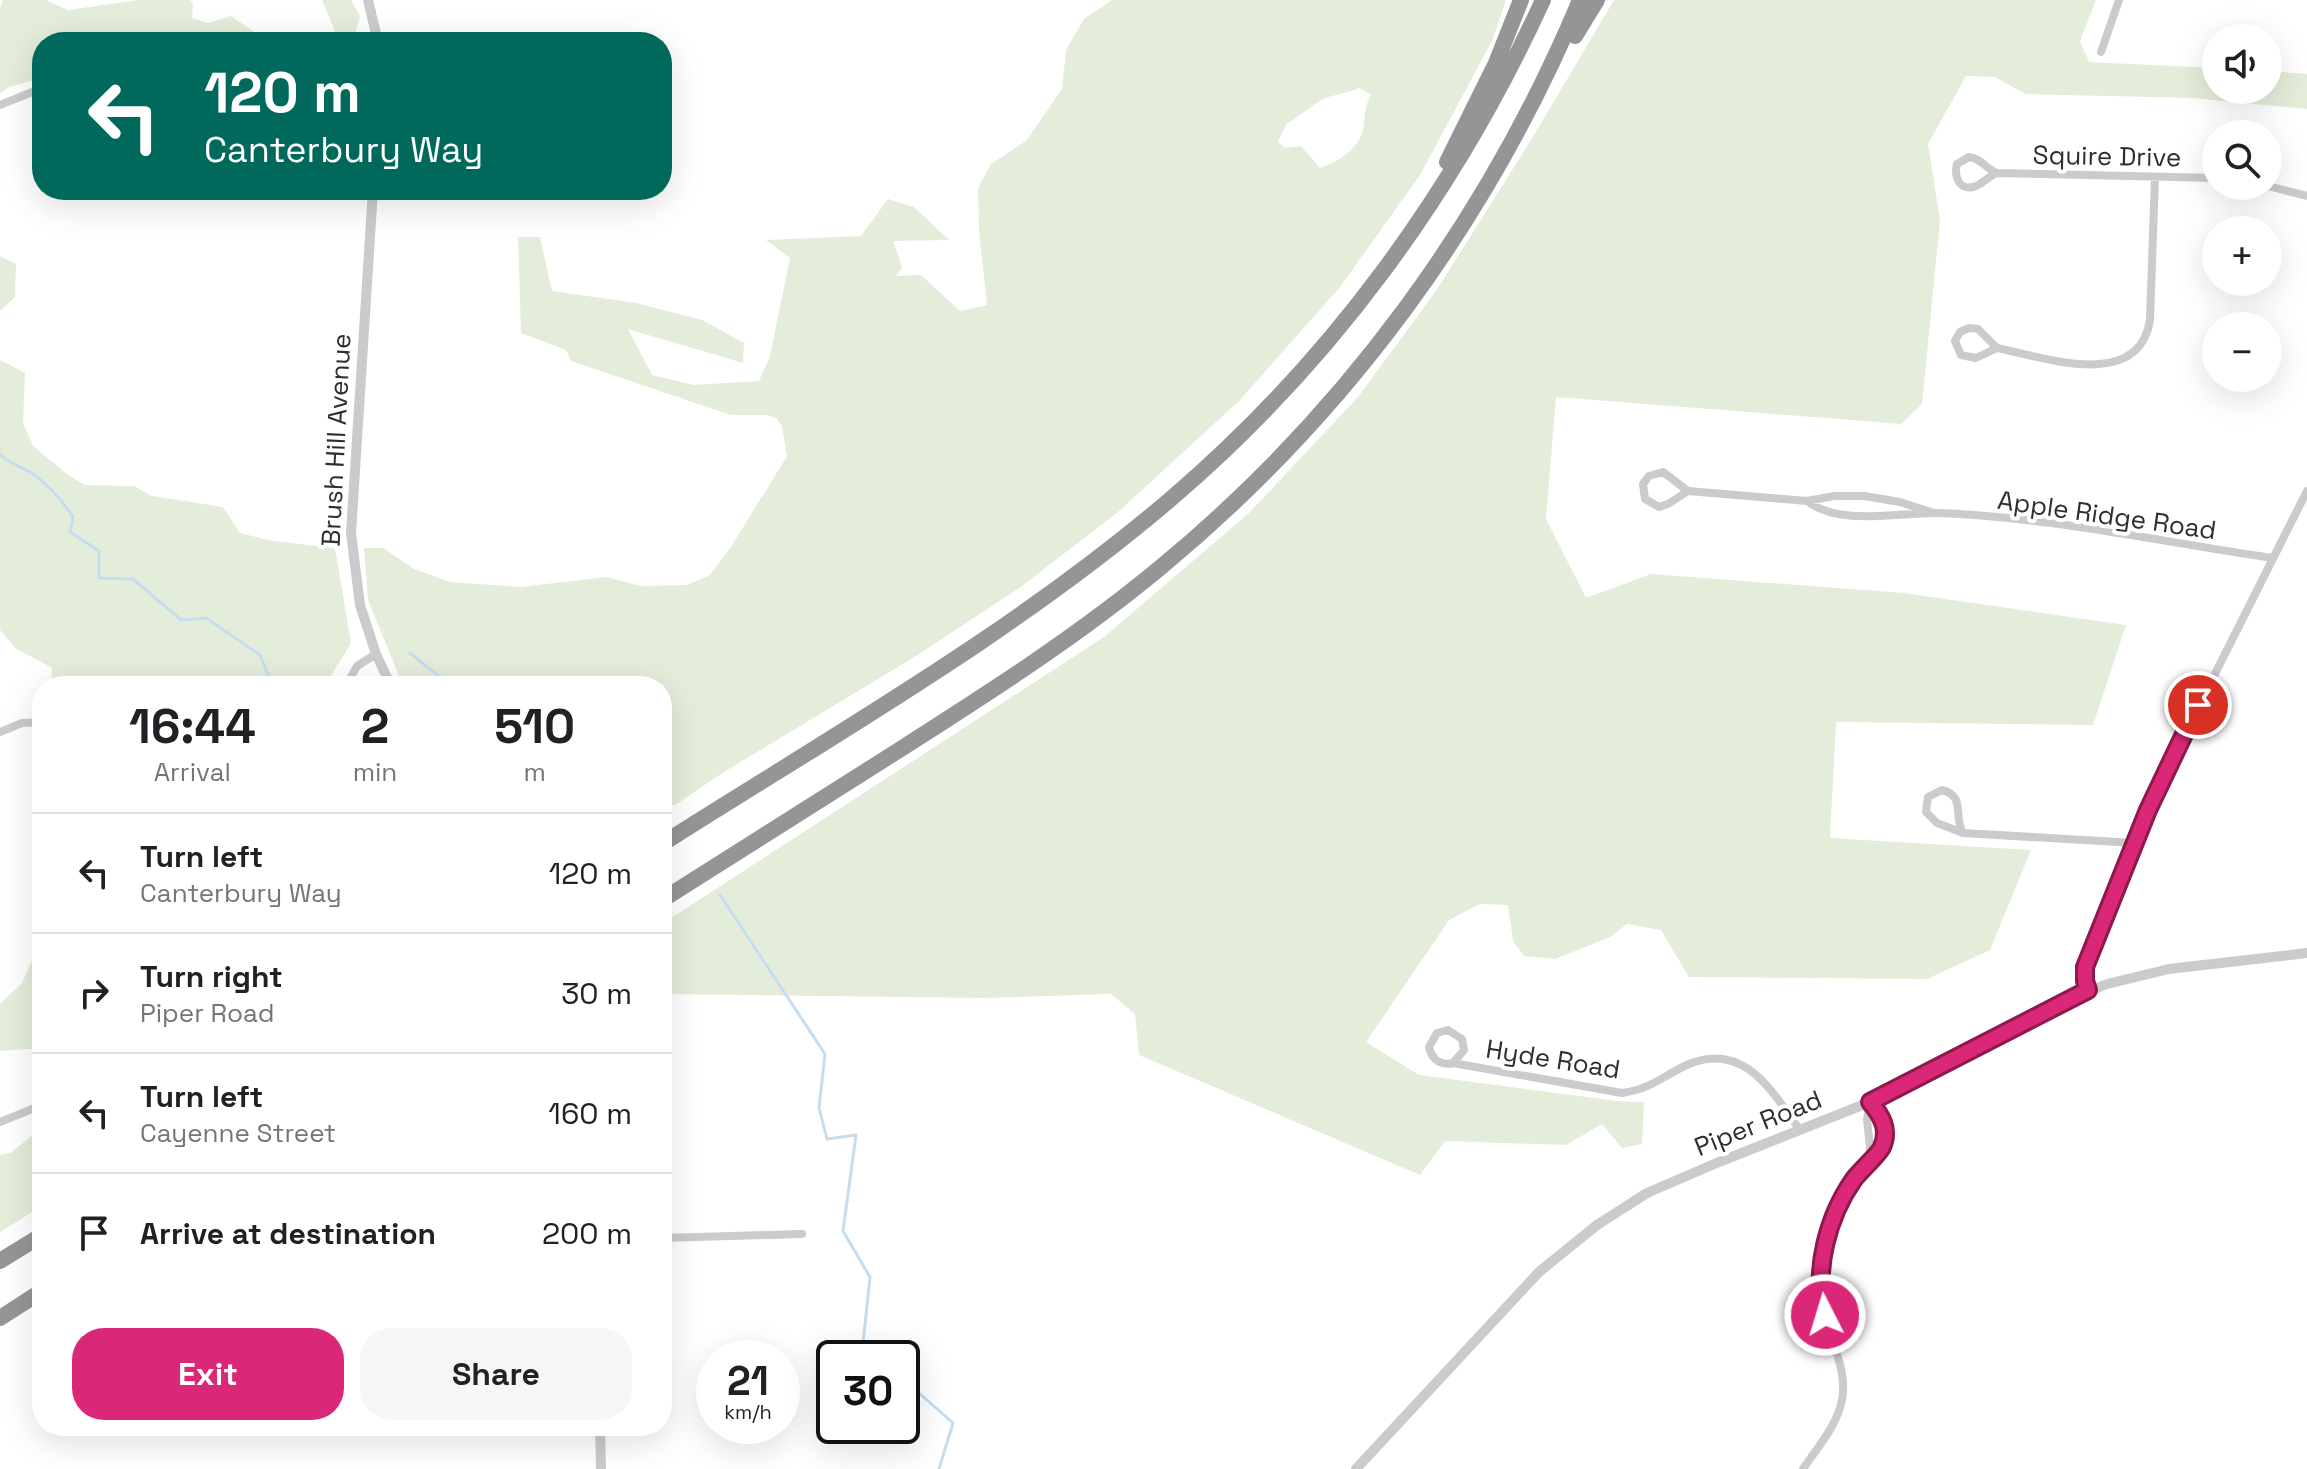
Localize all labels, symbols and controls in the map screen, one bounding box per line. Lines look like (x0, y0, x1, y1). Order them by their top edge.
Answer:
map controls (2202, 24, 2282, 392)
button: sound (2202, 24, 2282, 104)
text: 120 m (204, 57, 361, 128)
icon: left (72, 64, 176, 168)
button: search (2202, 120, 2282, 200)
text: Canterbury Way (204, 127, 483, 173)
street label: Squire Drive (2032, 138, 2182, 174)
button: + (2202, 216, 2282, 296)
button: − (2202, 312, 2282, 392)
street label: Brush Hill Avenue (313, 332, 359, 548)
street label: Apple Ridge Road (1995, 483, 2219, 547)
pin (2164, 671, 2232, 739)
icon: arrive (2176, 683, 2220, 727)
text: 16:44 (129, 696, 256, 757)
text: 2 (361, 696, 389, 757)
text: 510 (494, 696, 575, 757)
text: Arrival (154, 755, 231, 789)
text: min (353, 755, 397, 789)
text: m (523, 755, 546, 789)
text: Turn left (140, 837, 263, 876)
icon: left (72, 851, 116, 895)
text: 120 m (549, 854, 632, 893)
text: Canterbury Way (140, 876, 342, 910)
text: Turn right (140, 957, 283, 996)
icon: right (72, 971, 116, 1015)
text: 30 m (561, 974, 632, 1013)
text: Piper Road (140, 996, 274, 1030)
street label: Hyde Road (1483, 1032, 1623, 1086)
text: Turn left (140, 1077, 263, 1116)
street label: Piper Road (1689, 1082, 1827, 1164)
icon: left (72, 1091, 116, 1135)
text: 160 m (548, 1094, 632, 1133)
text: Cayenne Street (140, 1116, 336, 1150)
icon: arrive (72, 1211, 116, 1255)
text: Arrive at destination (140, 1214, 436, 1253)
text: 200 m (542, 1214, 632, 1253)
position arrow (1783, 1273, 1867, 1357)
button: Exit (72, 1328, 344, 1420)
button: Share (360, 1328, 632, 1420)
speed limit sign: 30 (816, 1340, 920, 1444)
text: 21 (727, 1356, 769, 1407)
text: km/h (724, 1399, 772, 1425)

